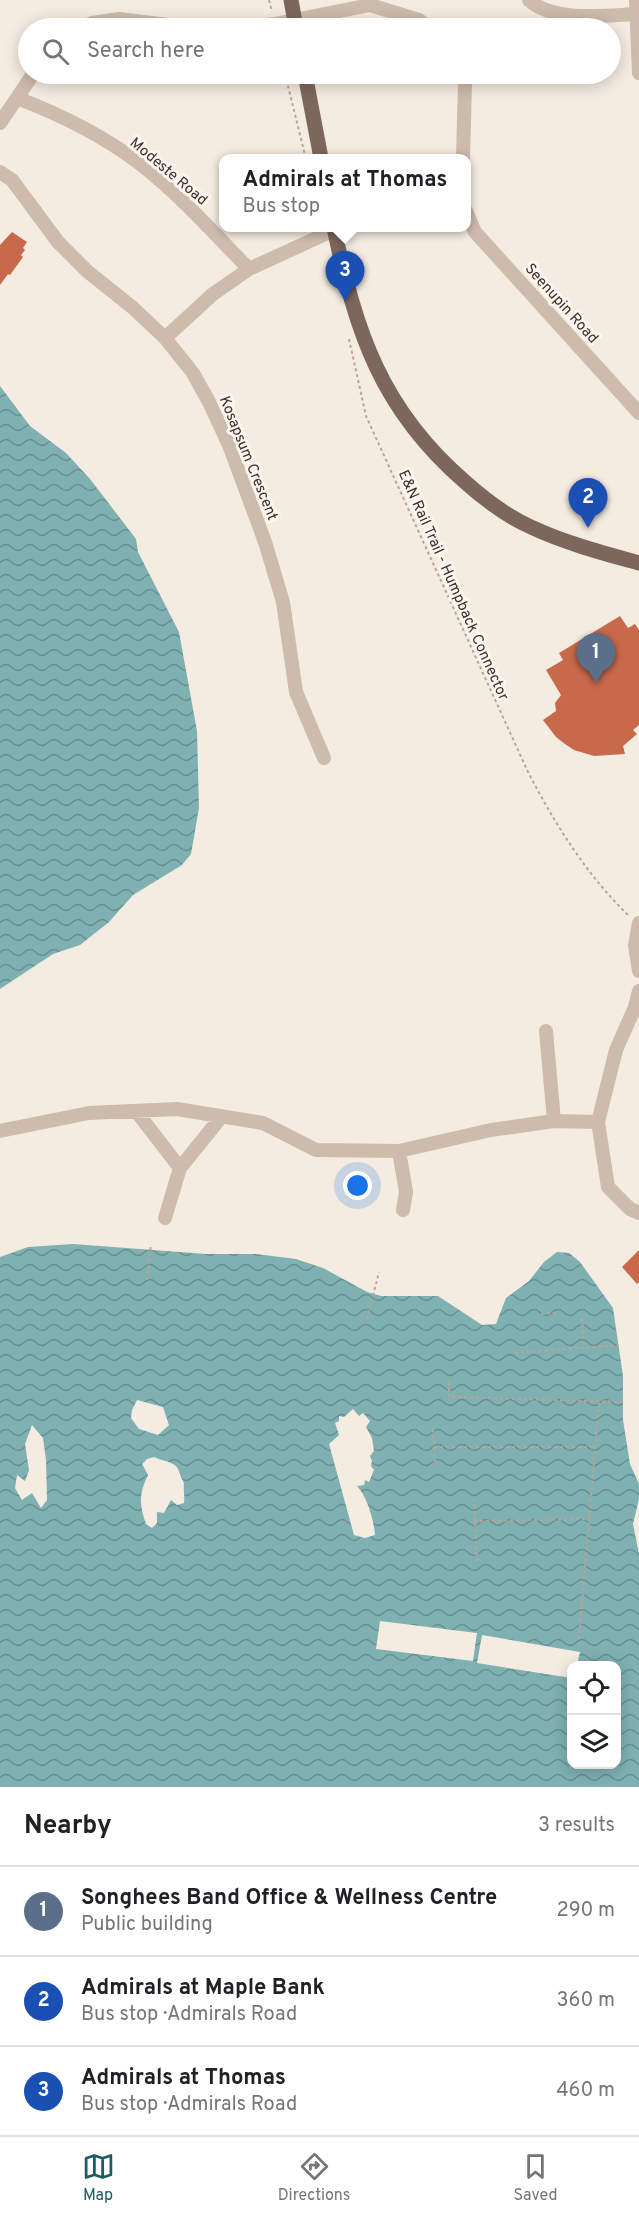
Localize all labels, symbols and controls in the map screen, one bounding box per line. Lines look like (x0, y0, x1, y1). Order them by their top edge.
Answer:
search box (18, 18, 621, 84)
icon: search (39, 35, 72, 68)
text: Search here (87, 38, 205, 65)
street label: Modeste Road (125, 134, 211, 210)
popup (219, 154, 471, 232)
text: Admirals at Thomas (243, 167, 447, 194)
text: Bus stop (243, 194, 320, 220)
pin: 3 (326, 252, 364, 301)
street label: Seenupin Road (520, 260, 602, 348)
street label: Kosapsum Crescent (214, 394, 281, 524)
street label: E&N Rail Trail - Humpback Connector (393, 468, 512, 704)
pin: 2 (568, 478, 608, 528)
pin: 1 (576, 634, 616, 683)
your location (343, 1171, 372, 1200)
map controls (567, 1661, 621, 1769)
button: locate (567, 1661, 621, 1715)
button: layers (567, 1715, 621, 1769)
text: Nearby (24, 1810, 112, 1843)
text: 3 results (538, 1813, 615, 1839)
text: Songhees Band Office & Wellness Centre (81, 1885, 497, 1912)
text: 1 (40, 1898, 48, 1924)
text: 290 m (557, 1898, 615, 1924)
text: Public building (81, 1912, 213, 1938)
text: Admirals at Maple Bank (81, 1975, 325, 2002)
text: 2 (37, 1988, 50, 2014)
text: 360 m (557, 1988, 615, 2014)
text: Bus stop · Admirals Road (81, 2002, 297, 2028)
text: Admirals at Thomas (81, 2065, 286, 2092)
text: 3 (38, 2078, 50, 2104)
text: 460 m (556, 2078, 615, 2104)
text: Bus stop · Admirals Road (81, 2092, 297, 2118)
tab: Map (82, 2150, 115, 2206)
tab: Directions (278, 2150, 350, 2206)
tab: Saved (513, 2150, 557, 2206)

